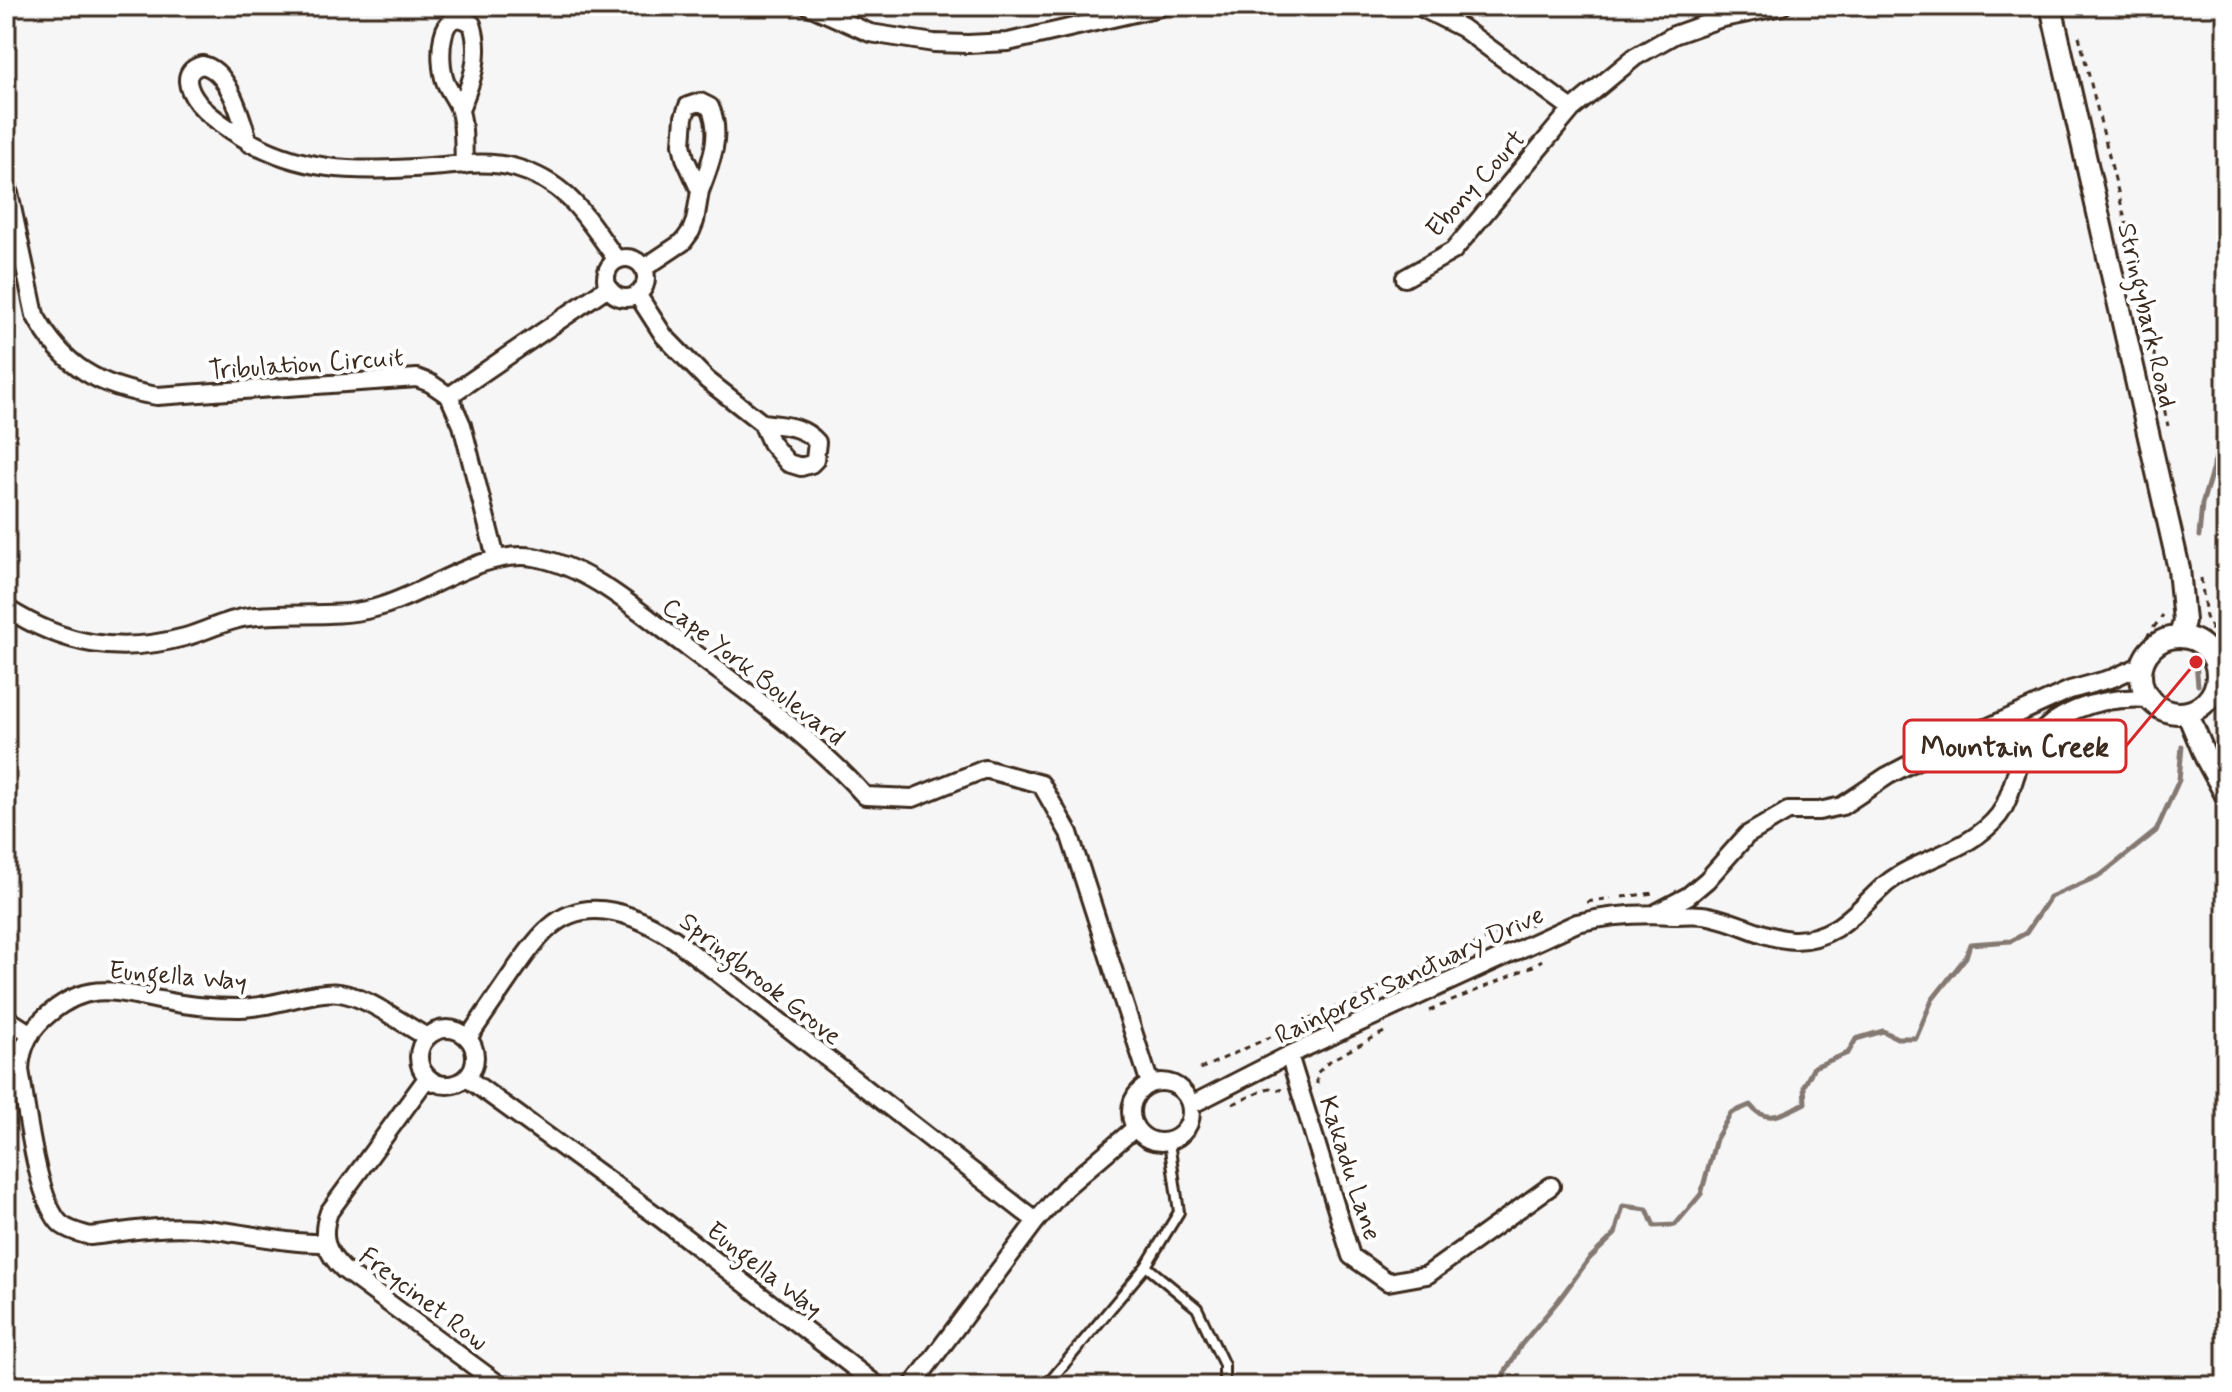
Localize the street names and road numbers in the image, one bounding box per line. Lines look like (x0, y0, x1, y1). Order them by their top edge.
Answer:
street label: Ebony Court (1419, 123, 1534, 246)
street label: Stringybark Road (2105, 220, 2184, 412)
street label: Tribulation Circuit (207, 341, 405, 389)
street label: Cape York Boulevard (654, 590, 851, 755)
street label: Rainforest Sanctuary Drive (1270, 898, 1551, 1055)
street label: Springbrook Grove (670, 905, 848, 1056)
street label: Eungella Way (107, 954, 248, 1003)
street label: Kakadu Lane (1310, 1092, 1388, 1245)
street label: Eungella Way (697, 1215, 829, 1329)
street label: Freycinet Row (352, 1240, 494, 1359)

